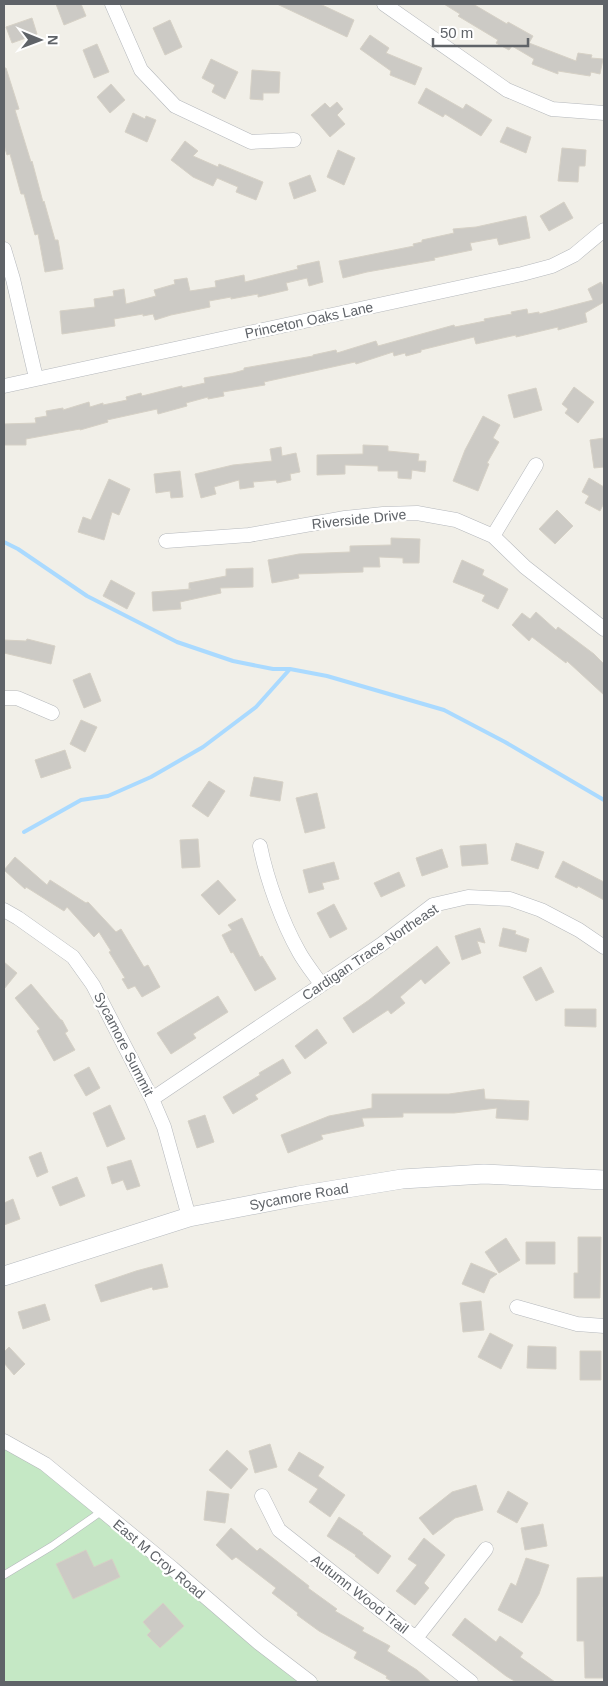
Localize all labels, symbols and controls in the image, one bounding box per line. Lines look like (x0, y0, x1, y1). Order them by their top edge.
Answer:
north arrow (15, 15, 65, 65)
scale bar (433, 15, 528, 47)
text: 50 m (440, 24, 473, 41)
text: N (45, 35, 61, 45)
street label: Princeton Oaks Lane (243, 299, 375, 341)
street label: Riverside Drive (311, 506, 407, 532)
street label: Cardigan Trace Northeast (299, 900, 441, 1003)
street label: Sycamore Summit (91, 989, 157, 1099)
street label: Sycamore Road (248, 1180, 350, 1213)
street label: East M Croy Road (110, 1516, 208, 1602)
street label: Autumn Wood Trail (308, 1551, 412, 1637)

